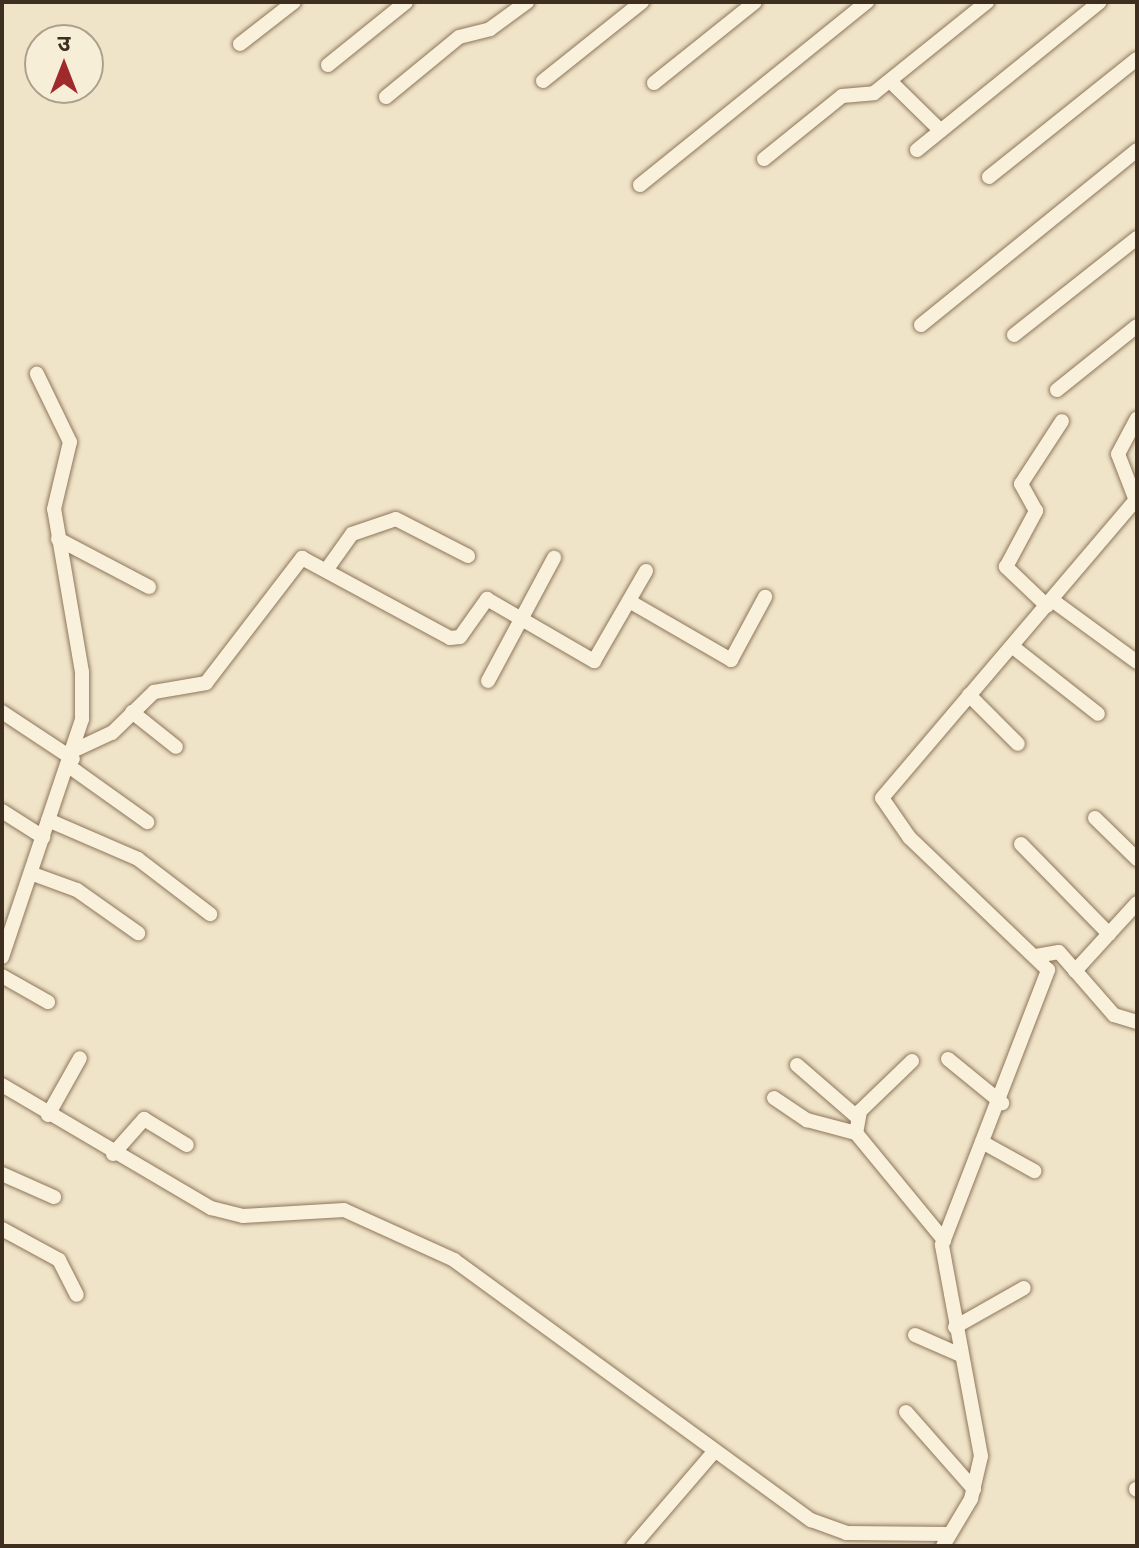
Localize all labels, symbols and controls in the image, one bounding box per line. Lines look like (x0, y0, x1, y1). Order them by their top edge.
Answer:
north arrow (24, 24, 104, 104)
text: उ (58, 25, 70, 58)

